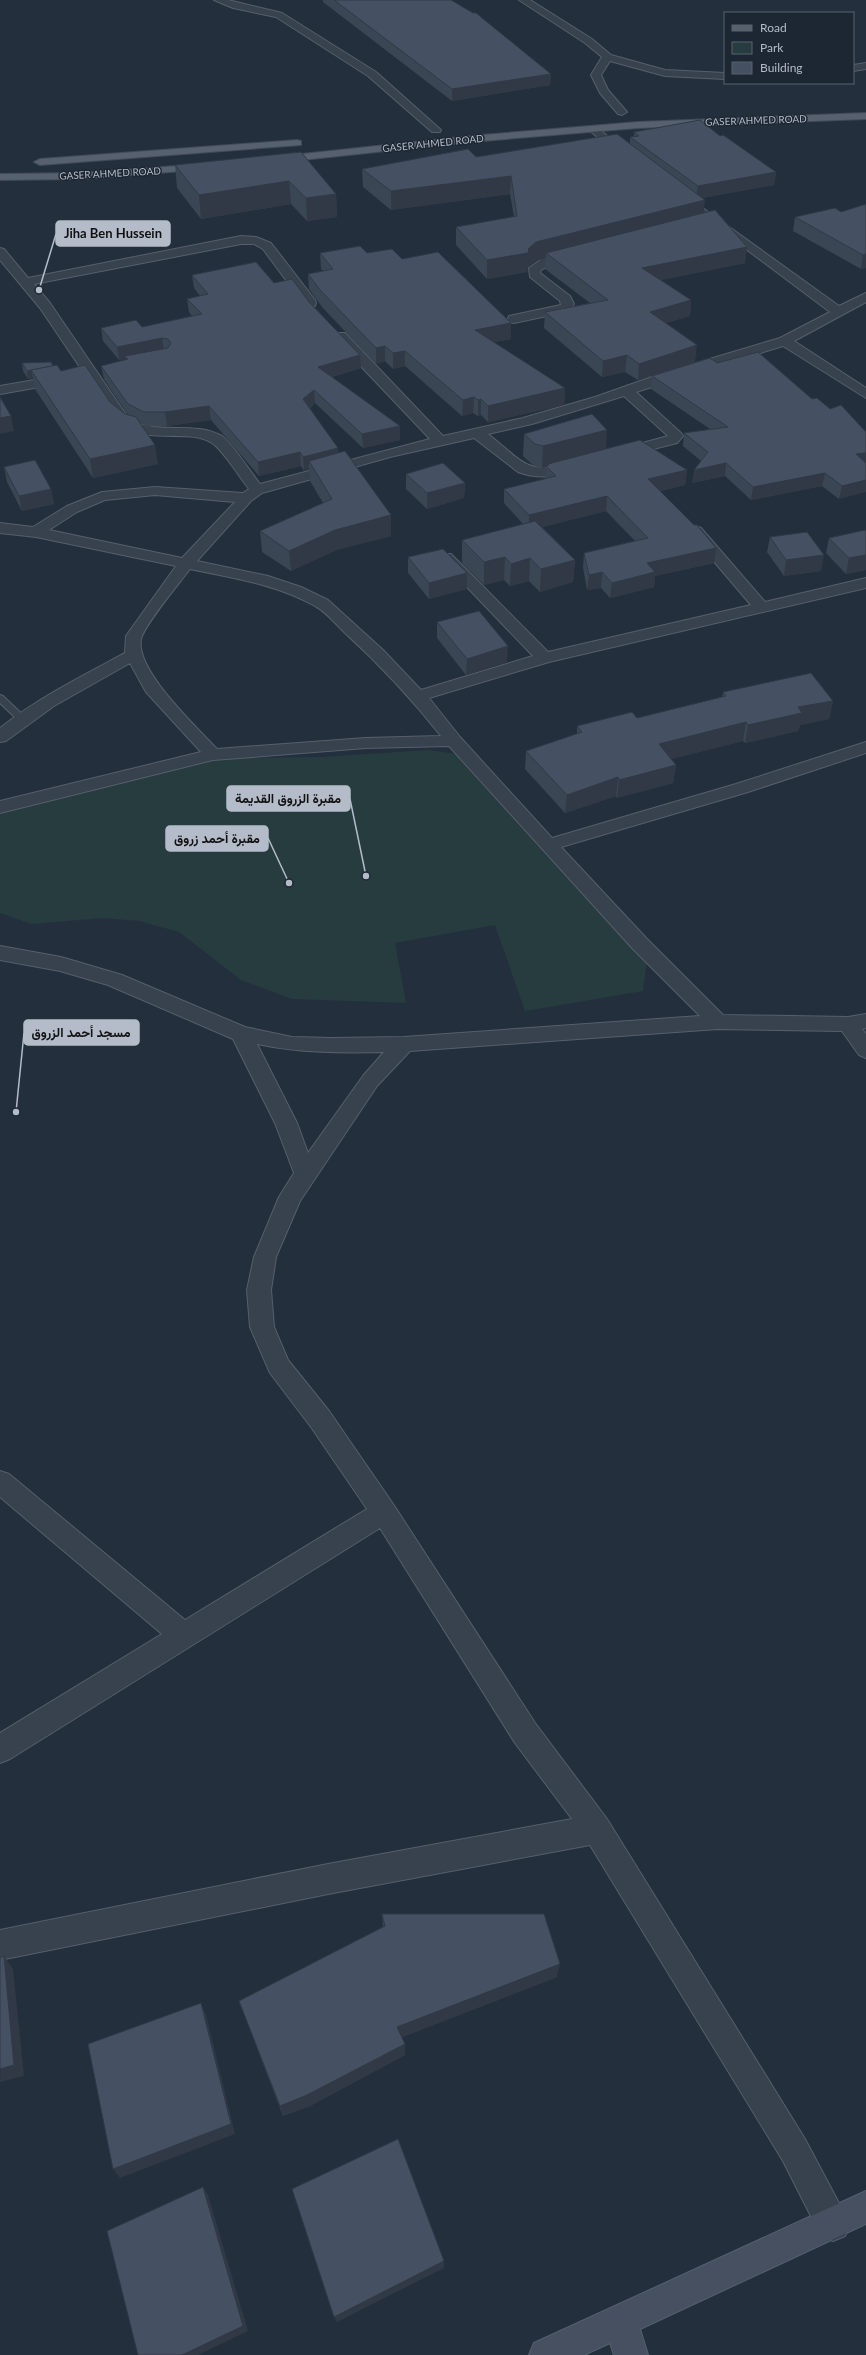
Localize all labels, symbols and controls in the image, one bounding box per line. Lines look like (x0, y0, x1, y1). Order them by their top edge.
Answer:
legend (724, 12, 854, 84)
text: Road (760, 20, 787, 35)
text: Park (760, 40, 784, 55)
text: Building (760, 60, 803, 75)
street label: GASER AHMED ROAD (705, 112, 807, 128)
street label: GASER AHMED ROAD (382, 132, 485, 154)
street label: GASER AHMED ROAD (59, 164, 161, 182)
callout: Jiha Ben Hussein (56, 221, 170, 246)
text: Jiha Ben Hussein (64, 225, 162, 241)
callout: مقبرة الزروق القديمة (227, 786, 350, 811)
text: مقبرة الزروق القديمة (235, 790, 341, 807)
callout: مقبرة أحمد زروق (166, 826, 268, 851)
text: مقبرة أحمد زروق (174, 830, 260, 847)
callout: مسجد أحمد الزروق (24, 1020, 139, 1045)
text: مسجد أحمد الزروق (31, 1024, 131, 1041)

